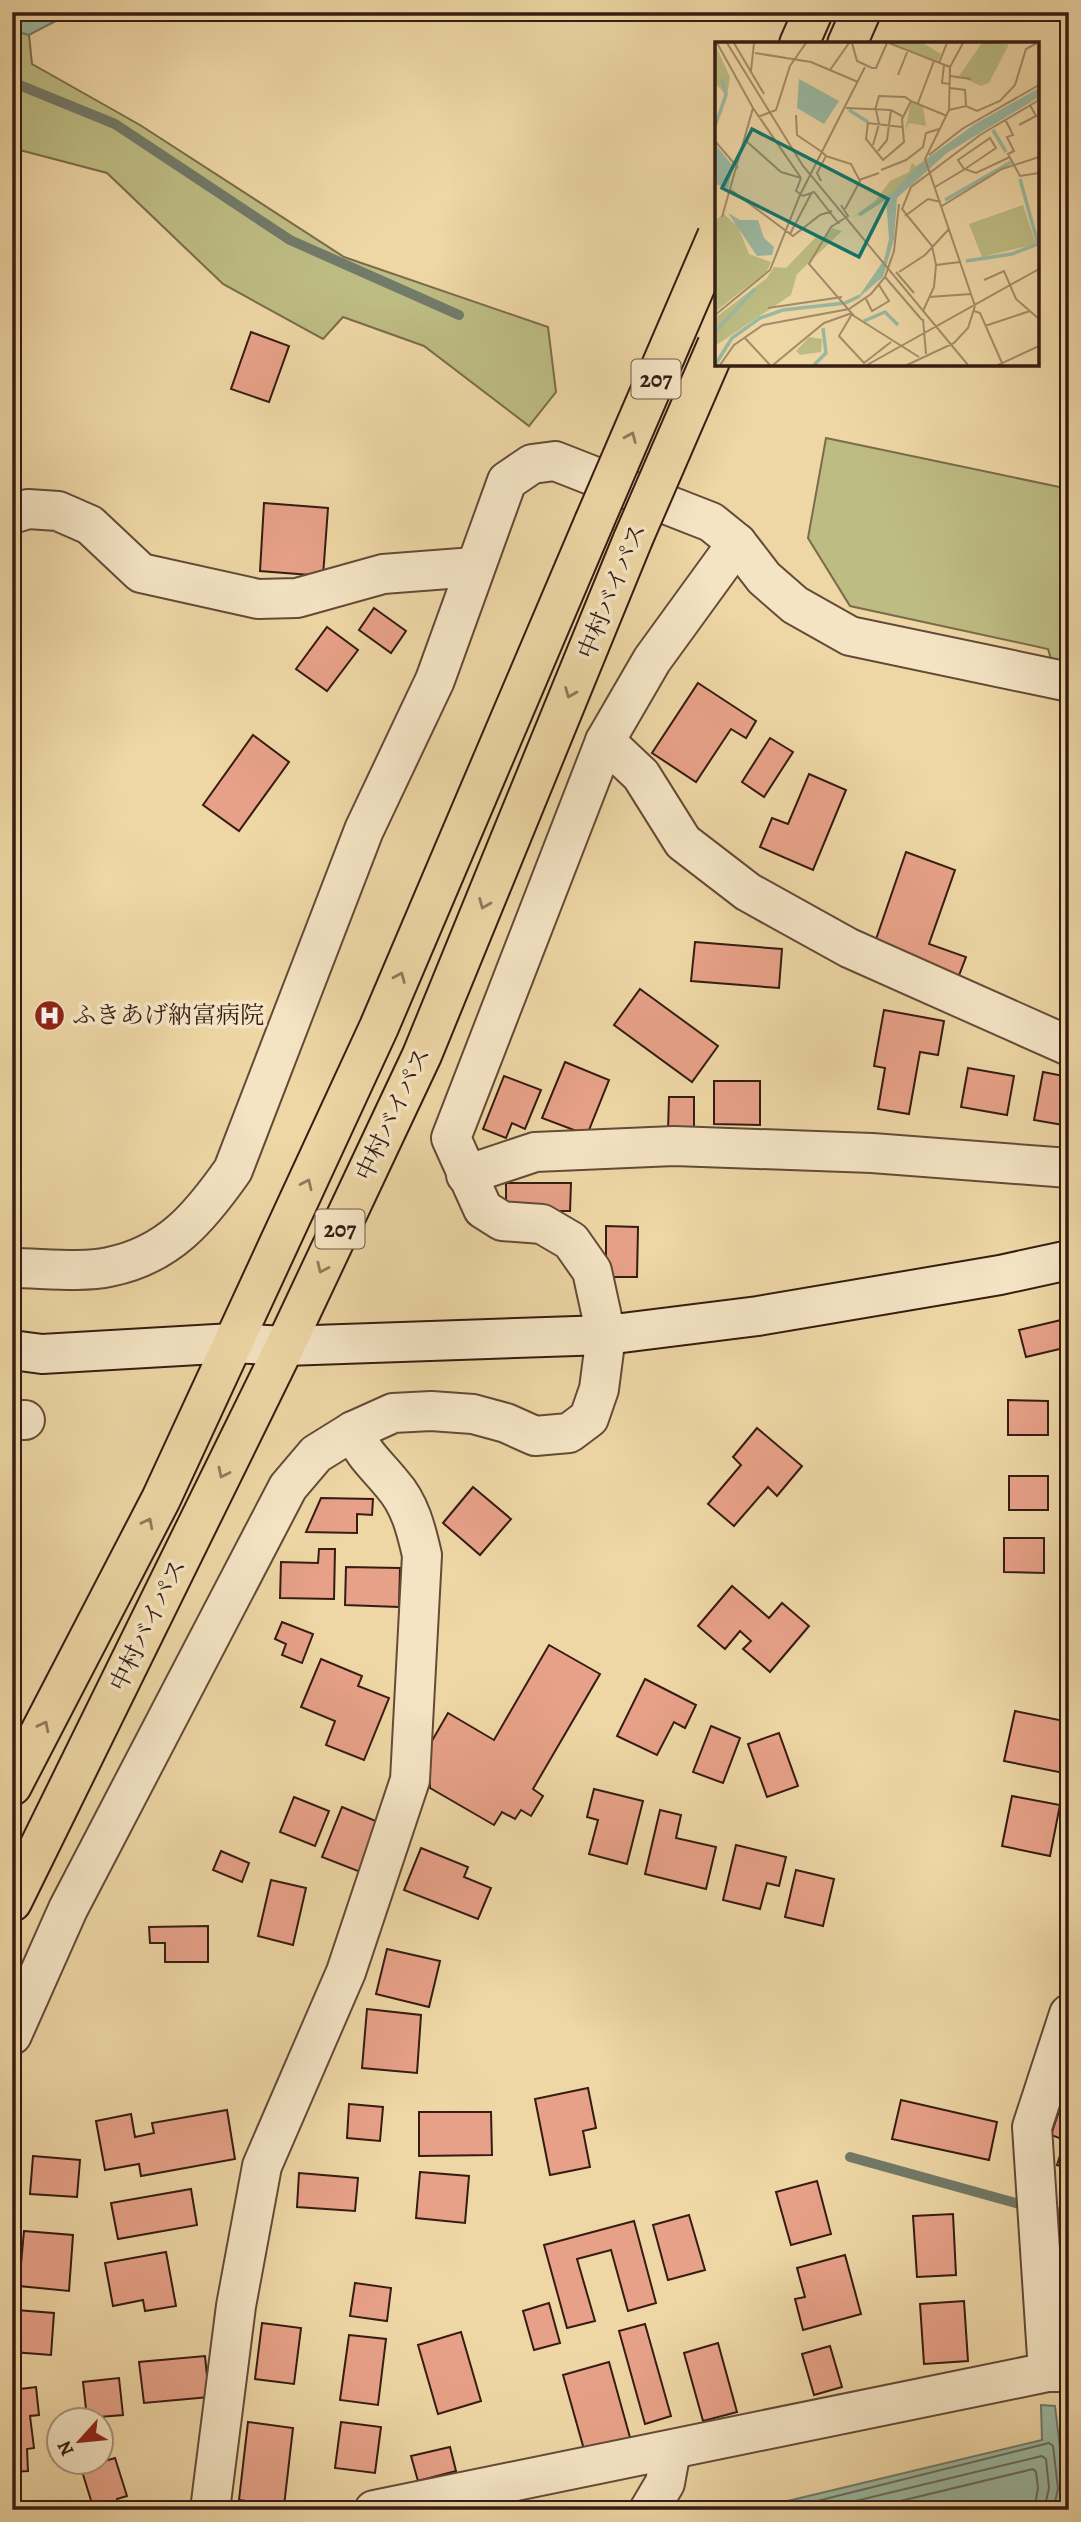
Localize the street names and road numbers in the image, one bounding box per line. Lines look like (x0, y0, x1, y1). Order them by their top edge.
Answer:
road number: 207 (632, 360, 680, 398)
street label: 中村バイパス (570, 518, 654, 664)
street label: 中村バイパス (348, 1042, 438, 1186)
road number: 207 (316, 1210, 364, 1248)
street label: 中村バイパス (102, 1553, 194, 1697)

